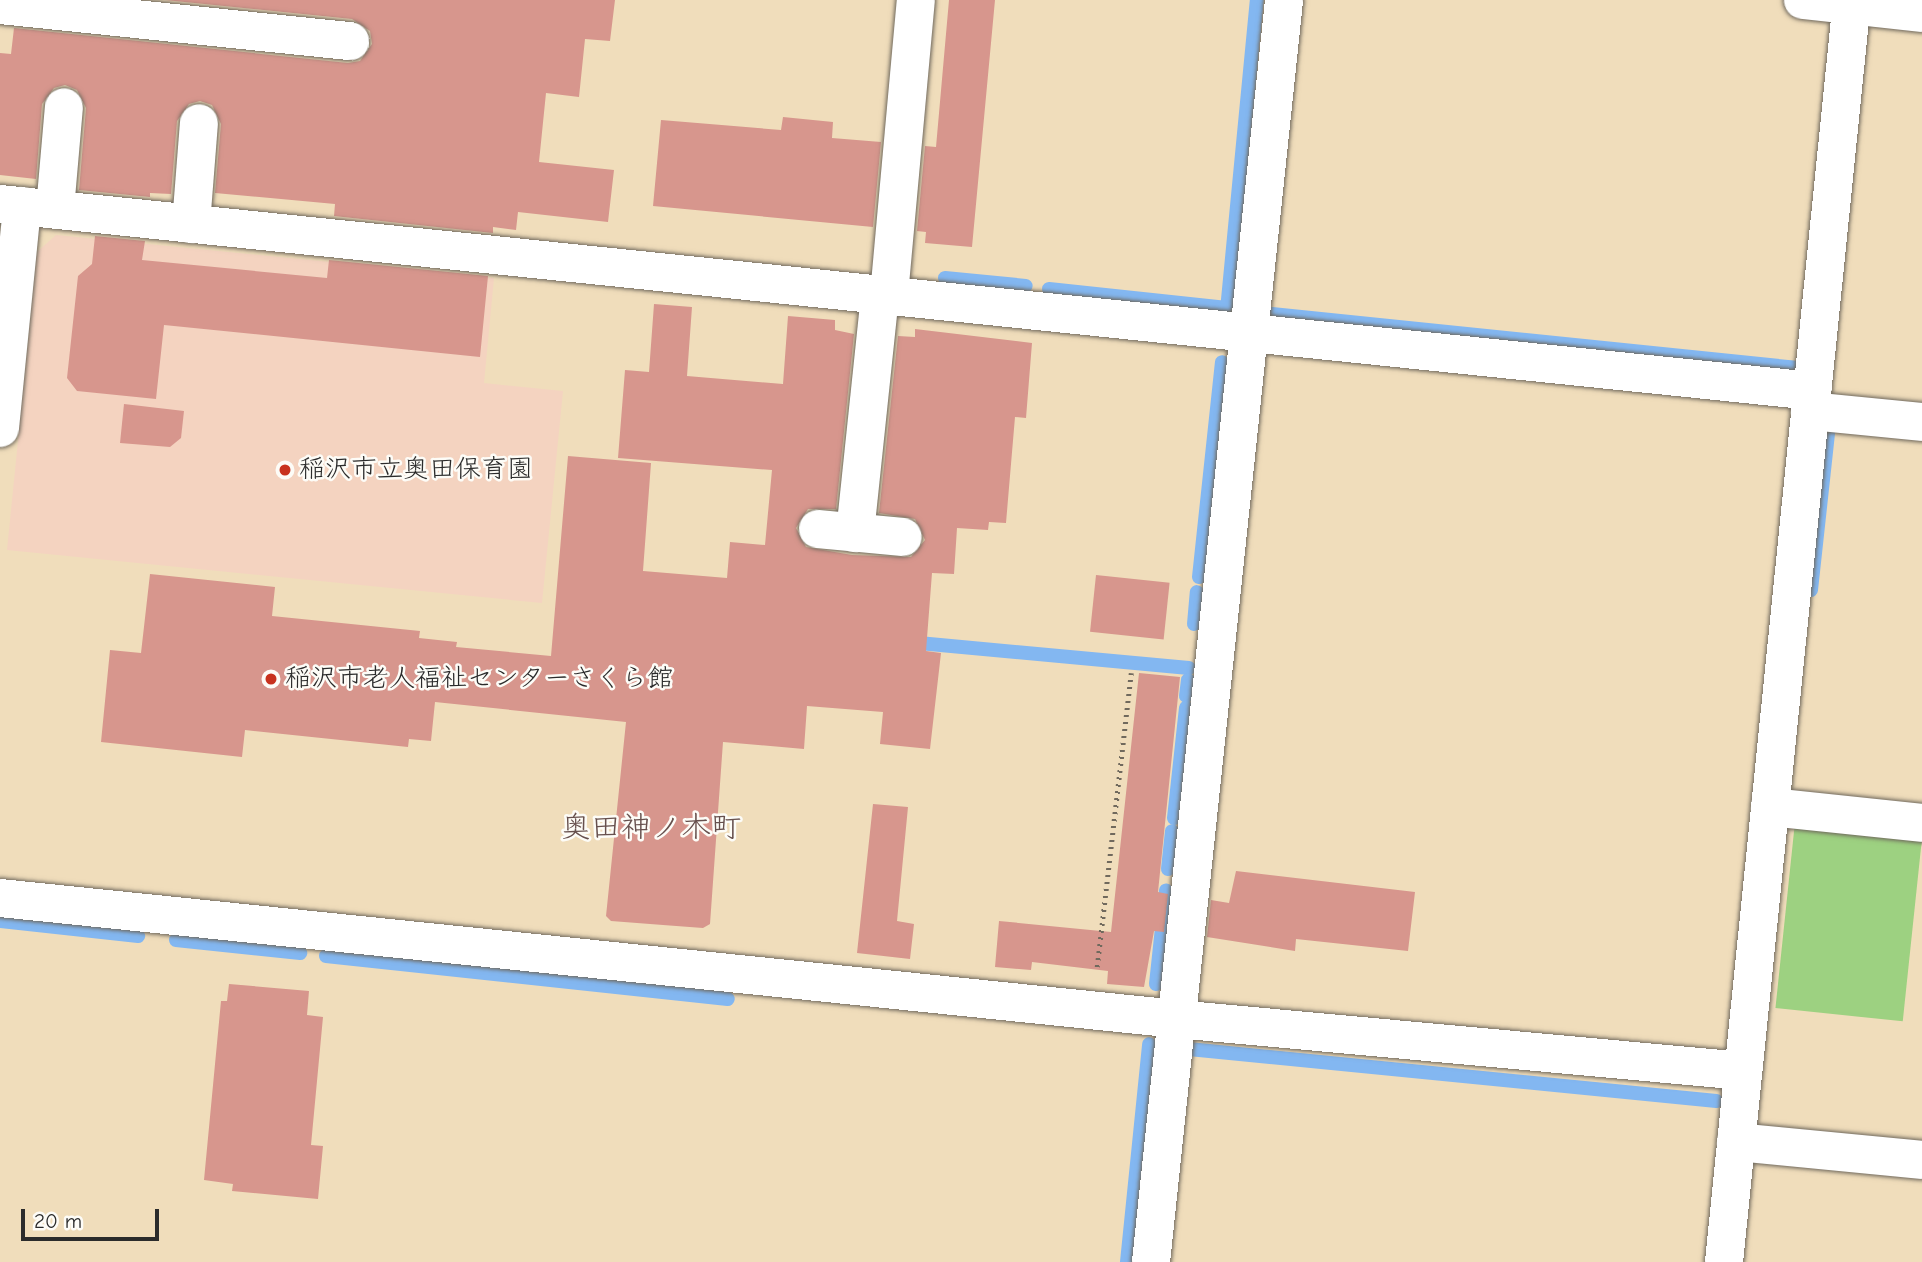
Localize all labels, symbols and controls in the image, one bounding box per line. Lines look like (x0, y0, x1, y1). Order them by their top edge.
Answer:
place label: 稲沢市立奥田保育園 (299, 454, 533, 486)
marker: 稲沢市立奥田保育園 (277, 462, 293, 478)
place label: 稲沢市老人福祉センターさくら館 (285, 663, 675, 695)
marker: 稲沢市老人福祉センターさくら館 (263, 671, 279, 687)
district label: 奥田神ノ木町 (561, 810, 741, 846)
scale bar (24, 1196, 163, 1240)
text: 20 m (34, 1209, 82, 1233)

